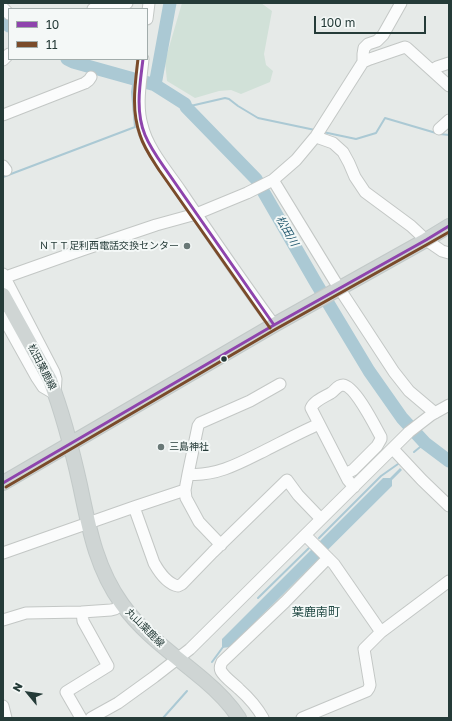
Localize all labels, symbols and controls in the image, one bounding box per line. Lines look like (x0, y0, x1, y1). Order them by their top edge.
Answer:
legend (8, 8, 148, 60)
scale bar (316, 8, 428, 34)
text: 100 m (321, 15, 355, 30)
text: 10 (46, 17, 59, 32)
text: 11 (46, 37, 58, 52)
water label: 松田川 (273, 213, 301, 249)
place label: ＮＴＴ足利西電話交換センター (39, 240, 179, 252)
marker: ＮＴＴ足利西電話交換センター (182, 241, 192, 251)
street label: 松田葉鹿線 (25, 342, 59, 392)
unlabelled marker (219, 354, 229, 364)
place label: 三島神社 (169, 441, 209, 453)
marker: 三島神社 (156, 442, 166, 452)
district label: 葉鹿南町 (292, 605, 340, 619)
street label: 丸山葉鹿線 (123, 606, 167, 650)
north arrow (8, 673, 48, 713)
text: N (9, 680, 25, 694)

